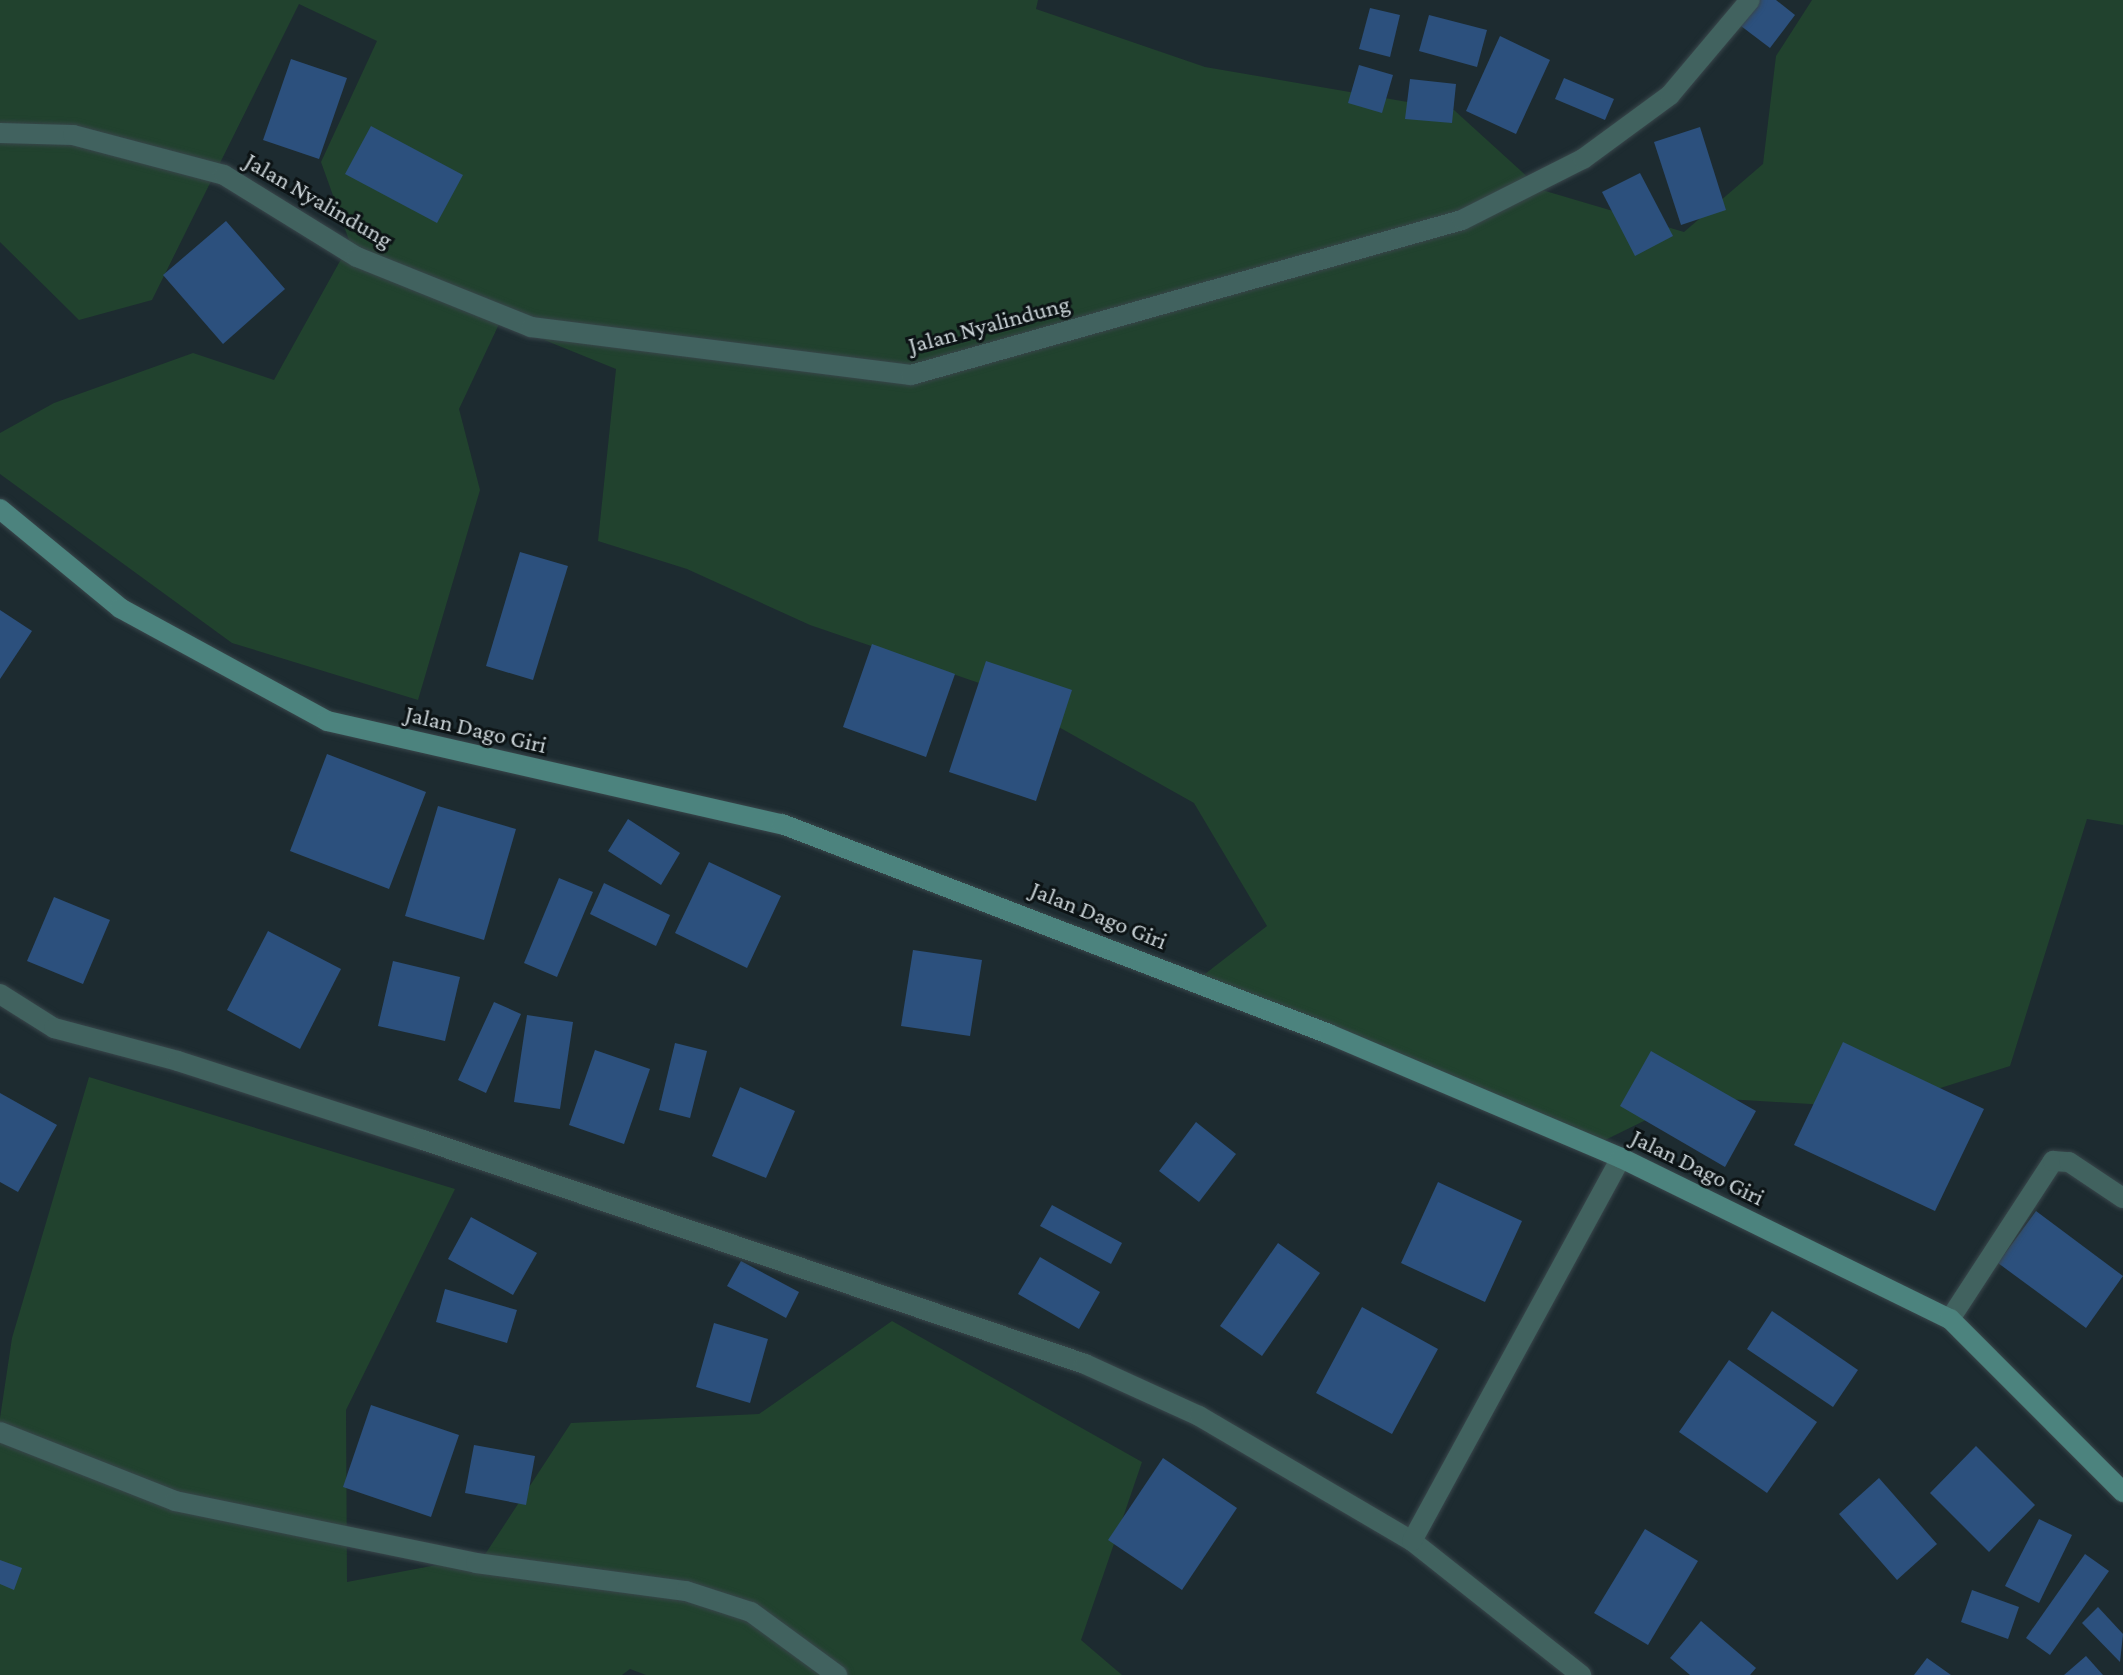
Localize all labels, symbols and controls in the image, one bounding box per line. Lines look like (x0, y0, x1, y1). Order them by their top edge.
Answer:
street label: Jalan Nyalindung (240, 146, 398, 254)
street label: Jalan Nyalindung (905, 289, 1073, 359)
street label: Jalan Dago Giri (402, 699, 550, 759)
street label: Jalan Dago Giri (1027, 875, 1171, 955)
street label: Jalan Dago Giri (1627, 1122, 1769, 1212)

